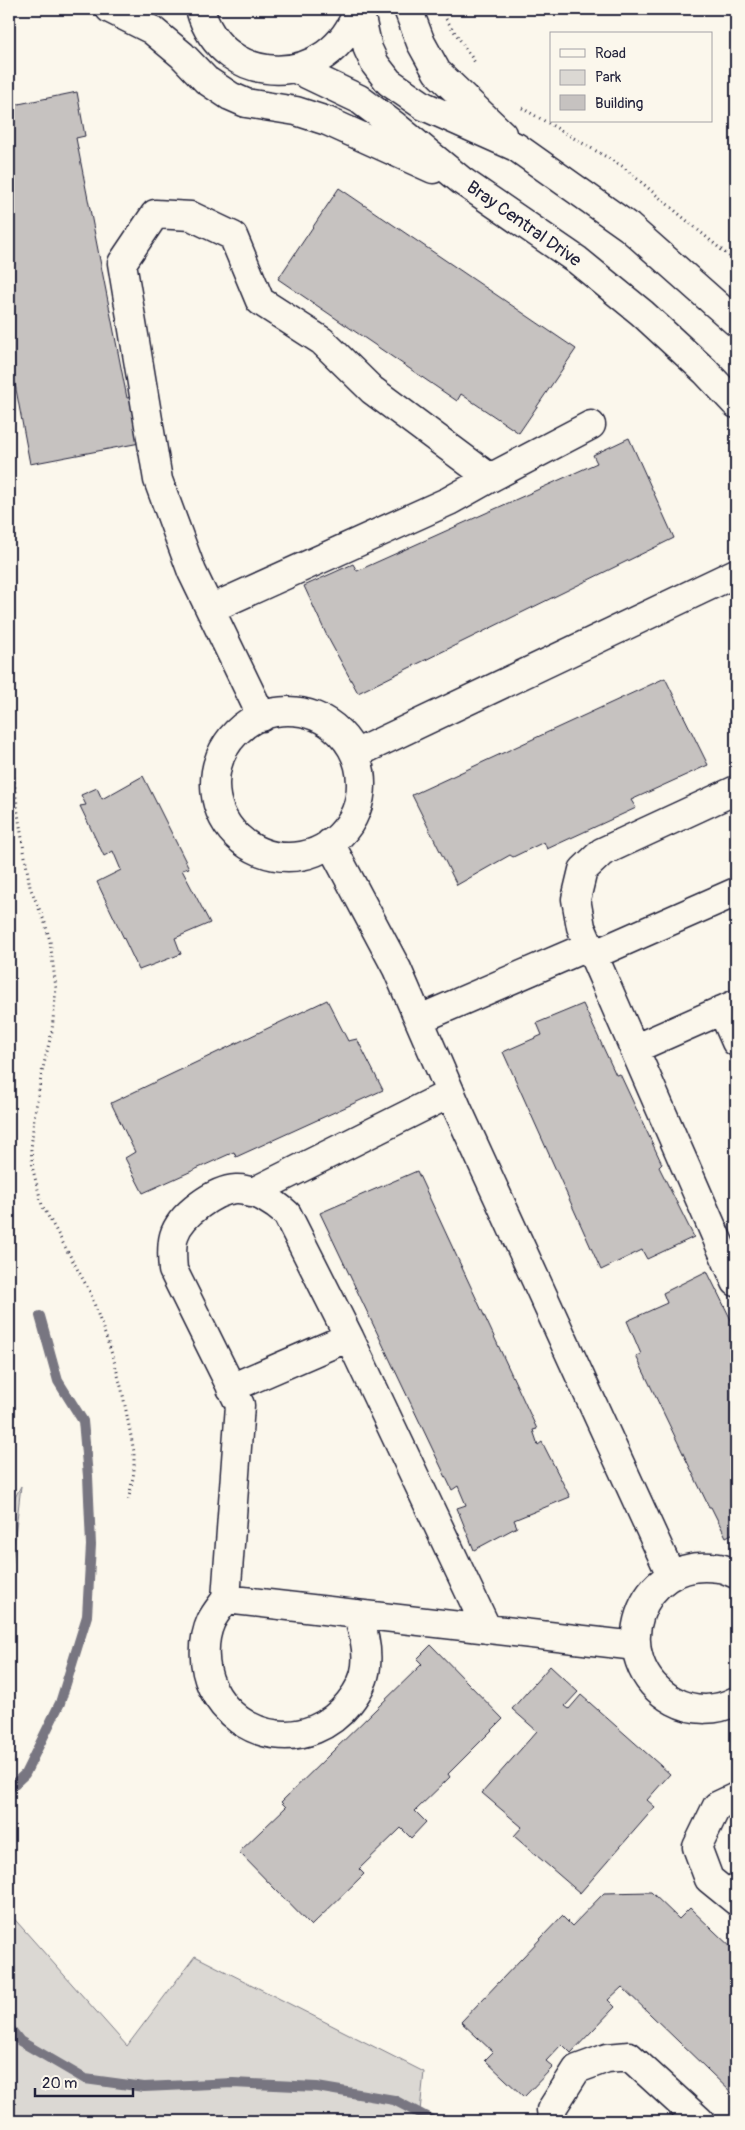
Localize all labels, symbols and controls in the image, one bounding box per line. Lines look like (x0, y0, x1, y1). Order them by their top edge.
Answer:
legend (550, 32, 712, 122)
text: Road (595, 44, 626, 63)
text: Park (595, 68, 622, 87)
text: Building (595, 94, 643, 113)
street label: Bray Central Drive (462, 176, 586, 272)
scale bar (35, 2065, 132, 2097)
text: 20 m (42, 2074, 77, 2093)

